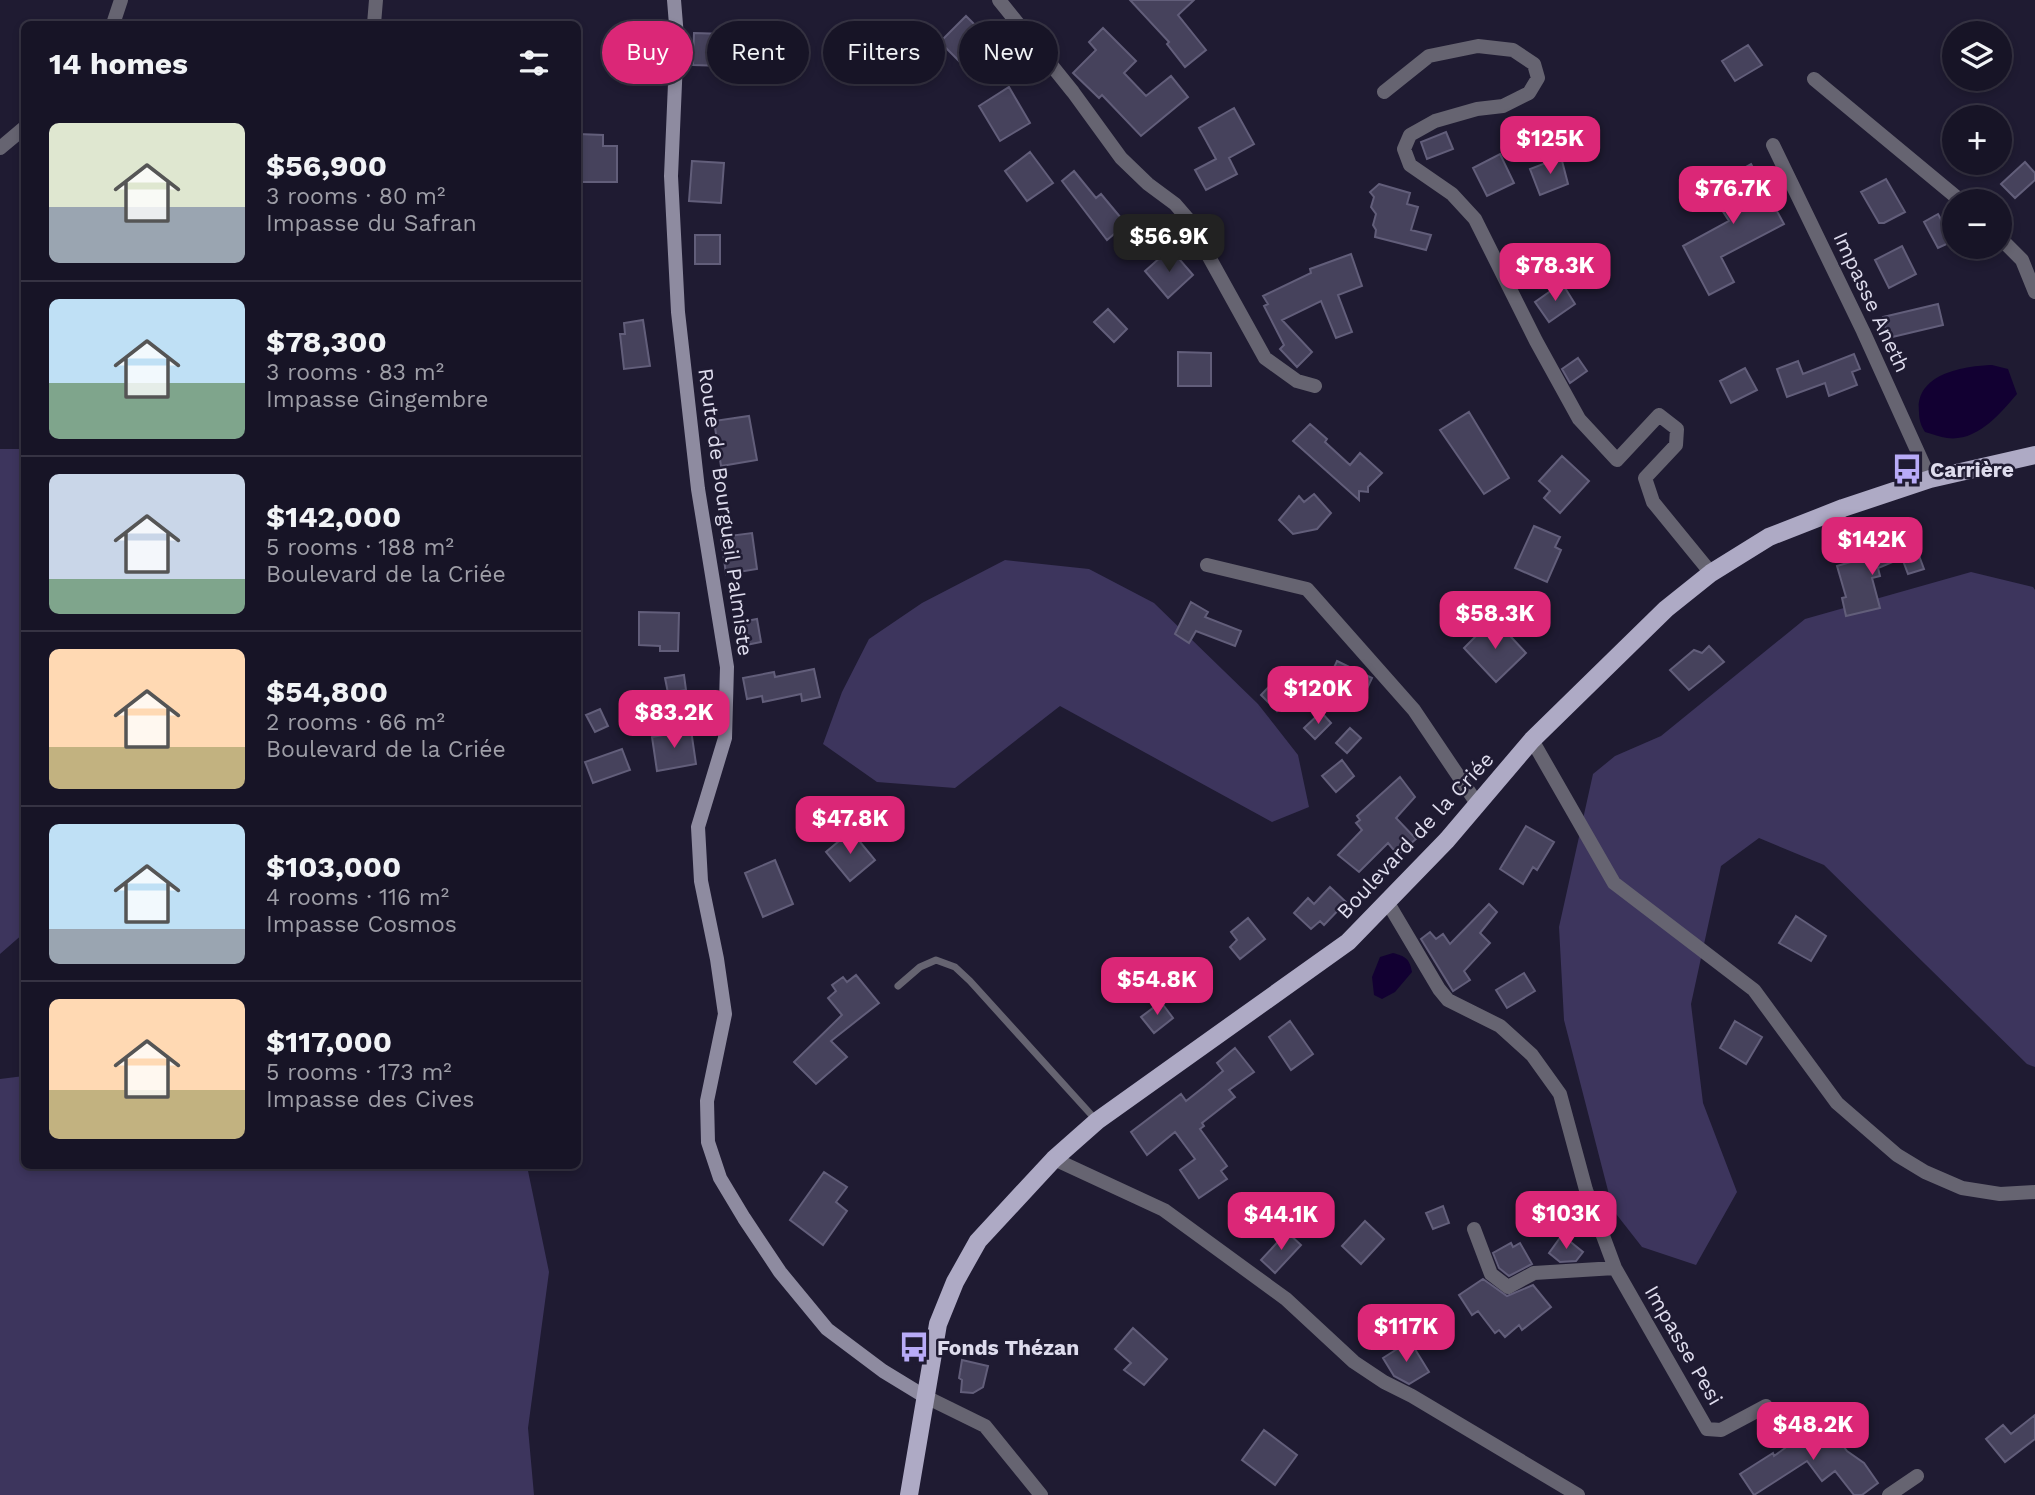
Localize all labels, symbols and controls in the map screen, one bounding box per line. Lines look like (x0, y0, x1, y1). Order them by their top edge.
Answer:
chip: Buy (602, 21, 693, 84)
chip: Rent (707, 21, 809, 84)
chip: Filters (823, 21, 945, 84)
chip: New (959, 21, 1058, 84)
map controls (1942, 21, 2012, 259)
button: layers (1942, 21, 2012, 91)
icon: filters (515, 44, 553, 82)
text: 14 homes (49, 46, 188, 81)
button: + (1942, 105, 2012, 175)
pin: $125K (1501, 116, 1599, 176)
text: $125K (1516, 125, 1584, 152)
text: $56,900 (266, 148, 387, 183)
icon: home (105, 151, 189, 235)
pin: $76.7K (1676, 166, 1790, 226)
text: $76.7K (1695, 175, 1771, 202)
text: 3 rooms · 80 m² (266, 183, 445, 210)
button: − (1942, 189, 2012, 259)
text: Impasse du Safran (266, 210, 477, 237)
pin: $56.9K (1112, 215, 1226, 274)
text: $56.9K (1129, 223, 1209, 250)
street label: Impasse Aneth (1829, 228, 1915, 376)
pin: $78.3K (1498, 244, 1612, 303)
text: $78.3K (1516, 252, 1594, 279)
text: $78,300 (266, 324, 387, 359)
icon: home (105, 327, 189, 411)
text: 3 rooms · 83 m² (266, 359, 444, 386)
street label: Route de Bourgueil Palmiste (693, 366, 759, 658)
text: Impasse Gingembre (266, 386, 489, 413)
bus stop icon: Carrière (1890, 452, 1924, 486)
place label: Carrière (1930, 457, 2014, 482)
text: $142,000 (266, 499, 401, 534)
icon: home (105, 502, 189, 586)
pin: $142K (1823, 518, 1921, 577)
text: $142K (1838, 526, 1906, 553)
text: 5 rooms · 188 m² (266, 534, 454, 561)
text: Boulevard de la Criée (266, 561, 506, 588)
pin: $58.3K (1438, 592, 1552, 651)
text: $58.3K (1456, 600, 1534, 627)
pin: $120K (1269, 666, 1367, 726)
text: $54,800 (266, 674, 388, 709)
text: $120K (1283, 675, 1353, 702)
icon: home (105, 677, 189, 761)
pin: $83.2K (617, 690, 731, 750)
text: $83.2K (635, 699, 713, 726)
text: 2 rooms · 66 m² (266, 709, 445, 736)
text: Boulevard de la Criée (266, 736, 506, 763)
street label: Boulevard de la Criée (1331, 746, 1499, 924)
pin: $47.8K (793, 796, 907, 856)
text: $47.8K (812, 805, 888, 832)
text: $103,000 (266, 849, 401, 884)
icon: home (105, 852, 189, 936)
text: 4 rooms · 116 m² (266, 884, 449, 911)
text: Impasse Cosmos (266, 911, 457, 938)
pin: $54.8K (1100, 958, 1214, 1017)
text: $54.8K (1117, 966, 1197, 993)
text: $117,000 (266, 1024, 392, 1059)
icon: home (105, 1027, 189, 1111)
text: 5 rooms · 173 m² (266, 1059, 452, 1086)
text: Impasse des Cives (266, 1086, 474, 1113)
pin: $44.1K (1224, 1192, 1338, 1252)
pin: $103K (1517, 1192, 1615, 1251)
text: $103K (1532, 1200, 1600, 1227)
text: $44.1K (1244, 1201, 1318, 1228)
street label: Impasse Pesi (1640, 1281, 1728, 1409)
pin: $117K (1357, 1304, 1455, 1364)
text: $117K (1374, 1313, 1438, 1340)
bus stop icon: Fonds Thézan (897, 1330, 931, 1364)
place label: Fonds Thézan (937, 1335, 1079, 1360)
pin: $48.2K (1756, 1402, 1870, 1462)
text: $48.2K (1773, 1411, 1853, 1438)

